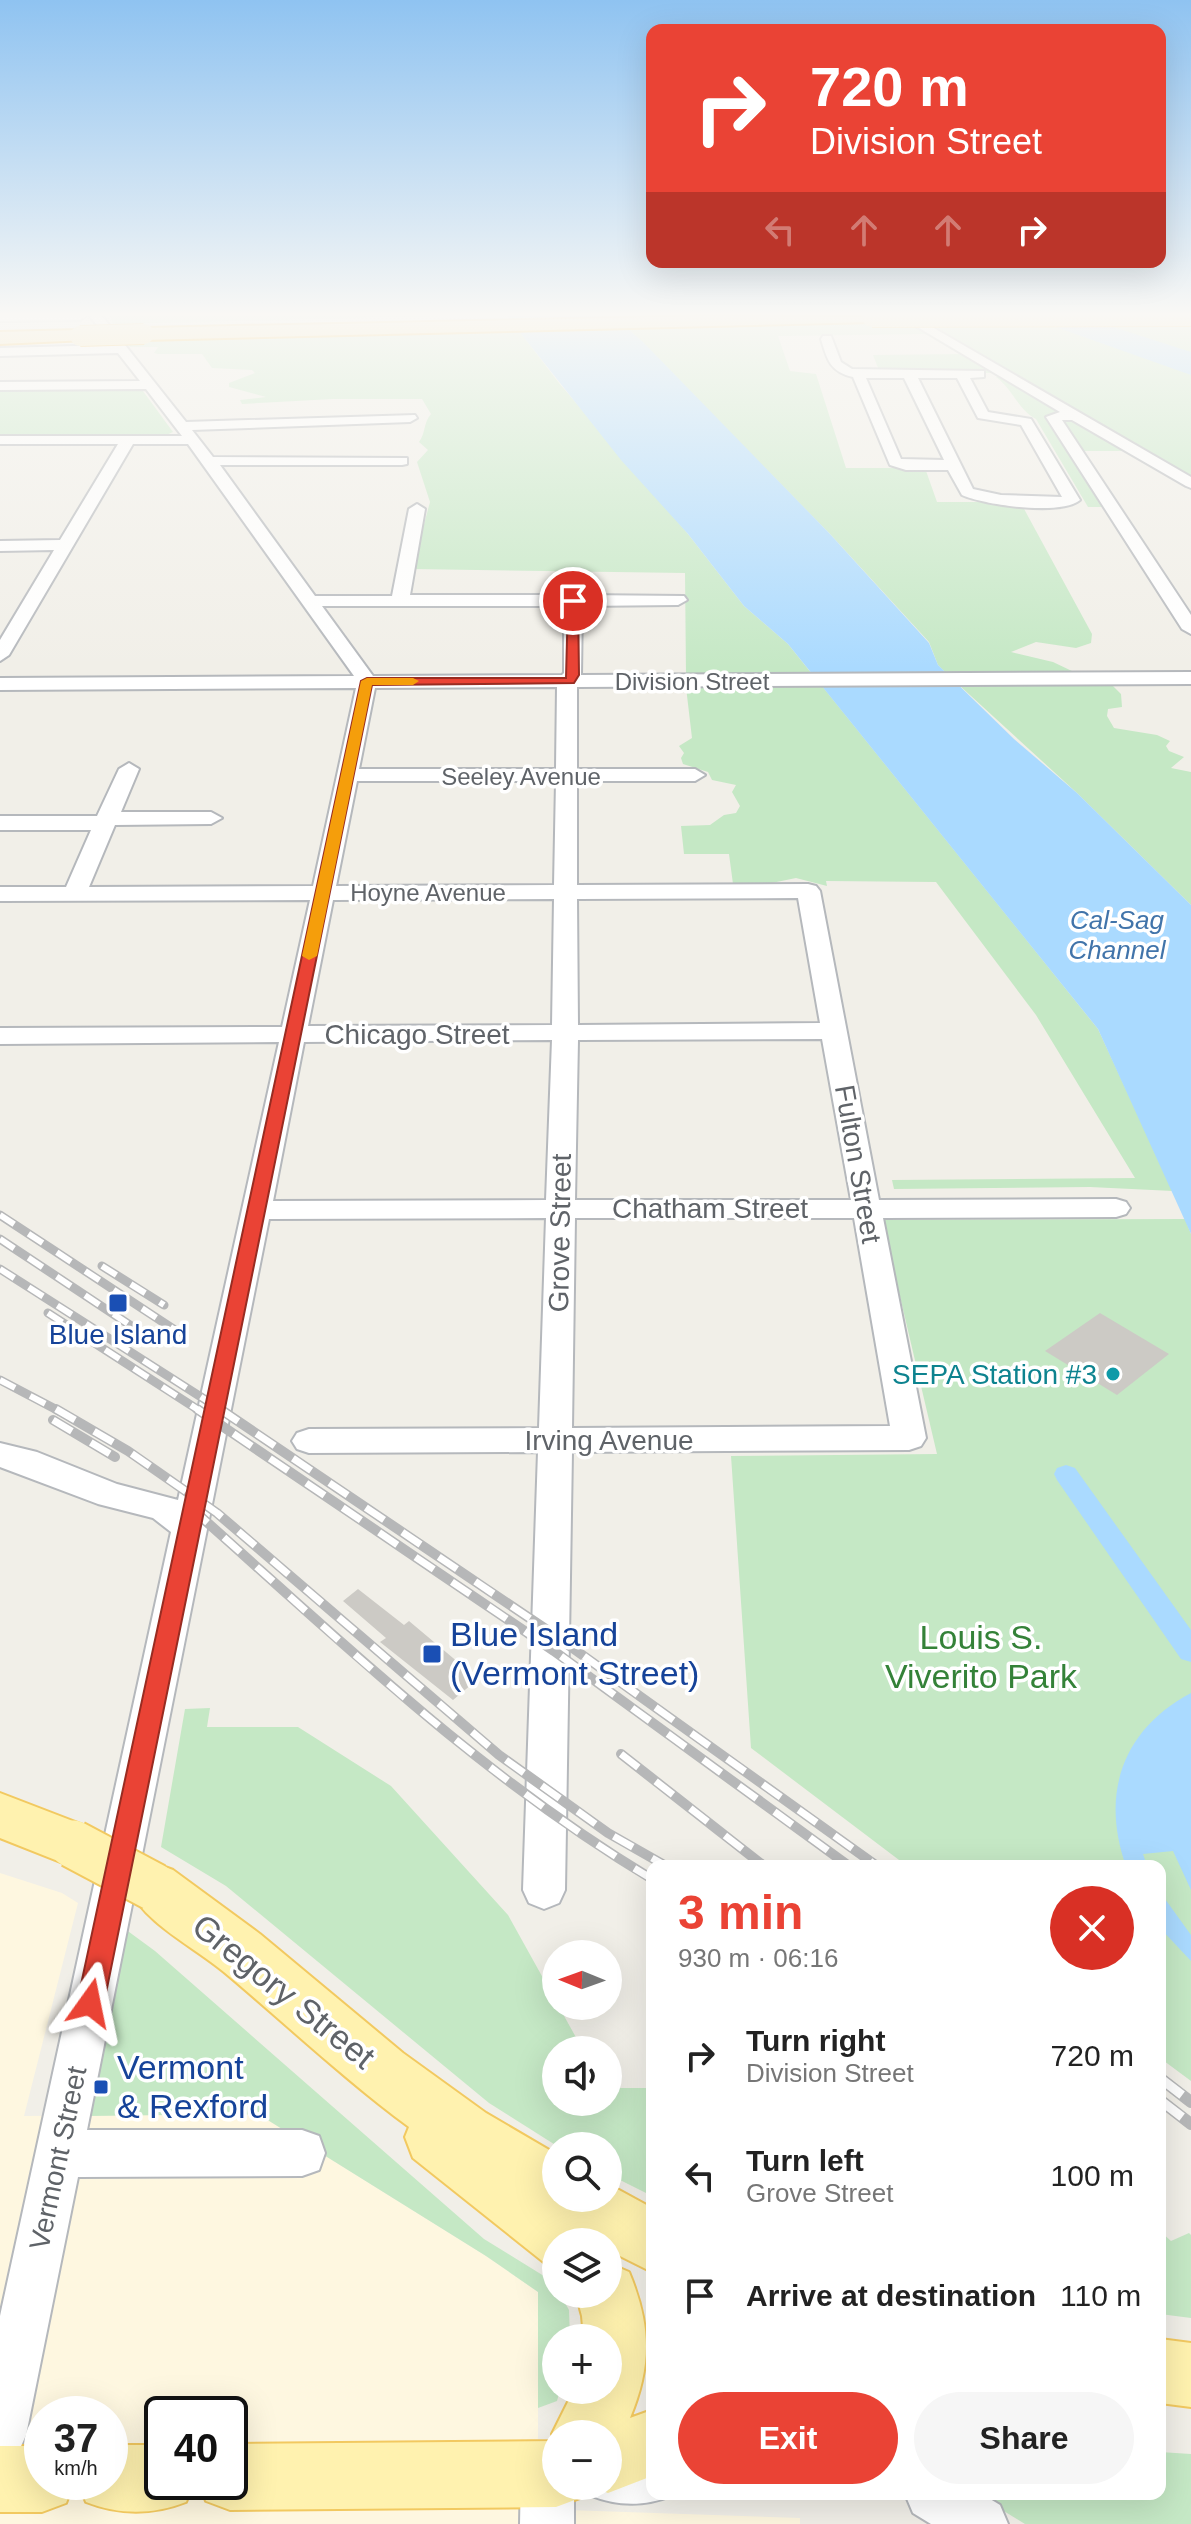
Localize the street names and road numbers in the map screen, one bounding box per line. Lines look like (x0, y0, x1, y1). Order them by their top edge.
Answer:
street label: Division Street (615, 668, 770, 695)
street label: Seeley Avenue (441, 763, 601, 790)
street label: Hoyne Avenue (350, 879, 506, 906)
street label: Chicago Street (324, 1019, 510, 1050)
street label: Fulton Street (829, 1082, 887, 1246)
street label: Grove Street (543, 1153, 577, 1313)
street label: Chatham Street (612, 1193, 808, 1224)
street label: Irving Avenue (524, 1425, 694, 1456)
street label: Gregory Street (185, 1906, 383, 2076)
street label: Vermont Street (23, 2063, 93, 2253)

